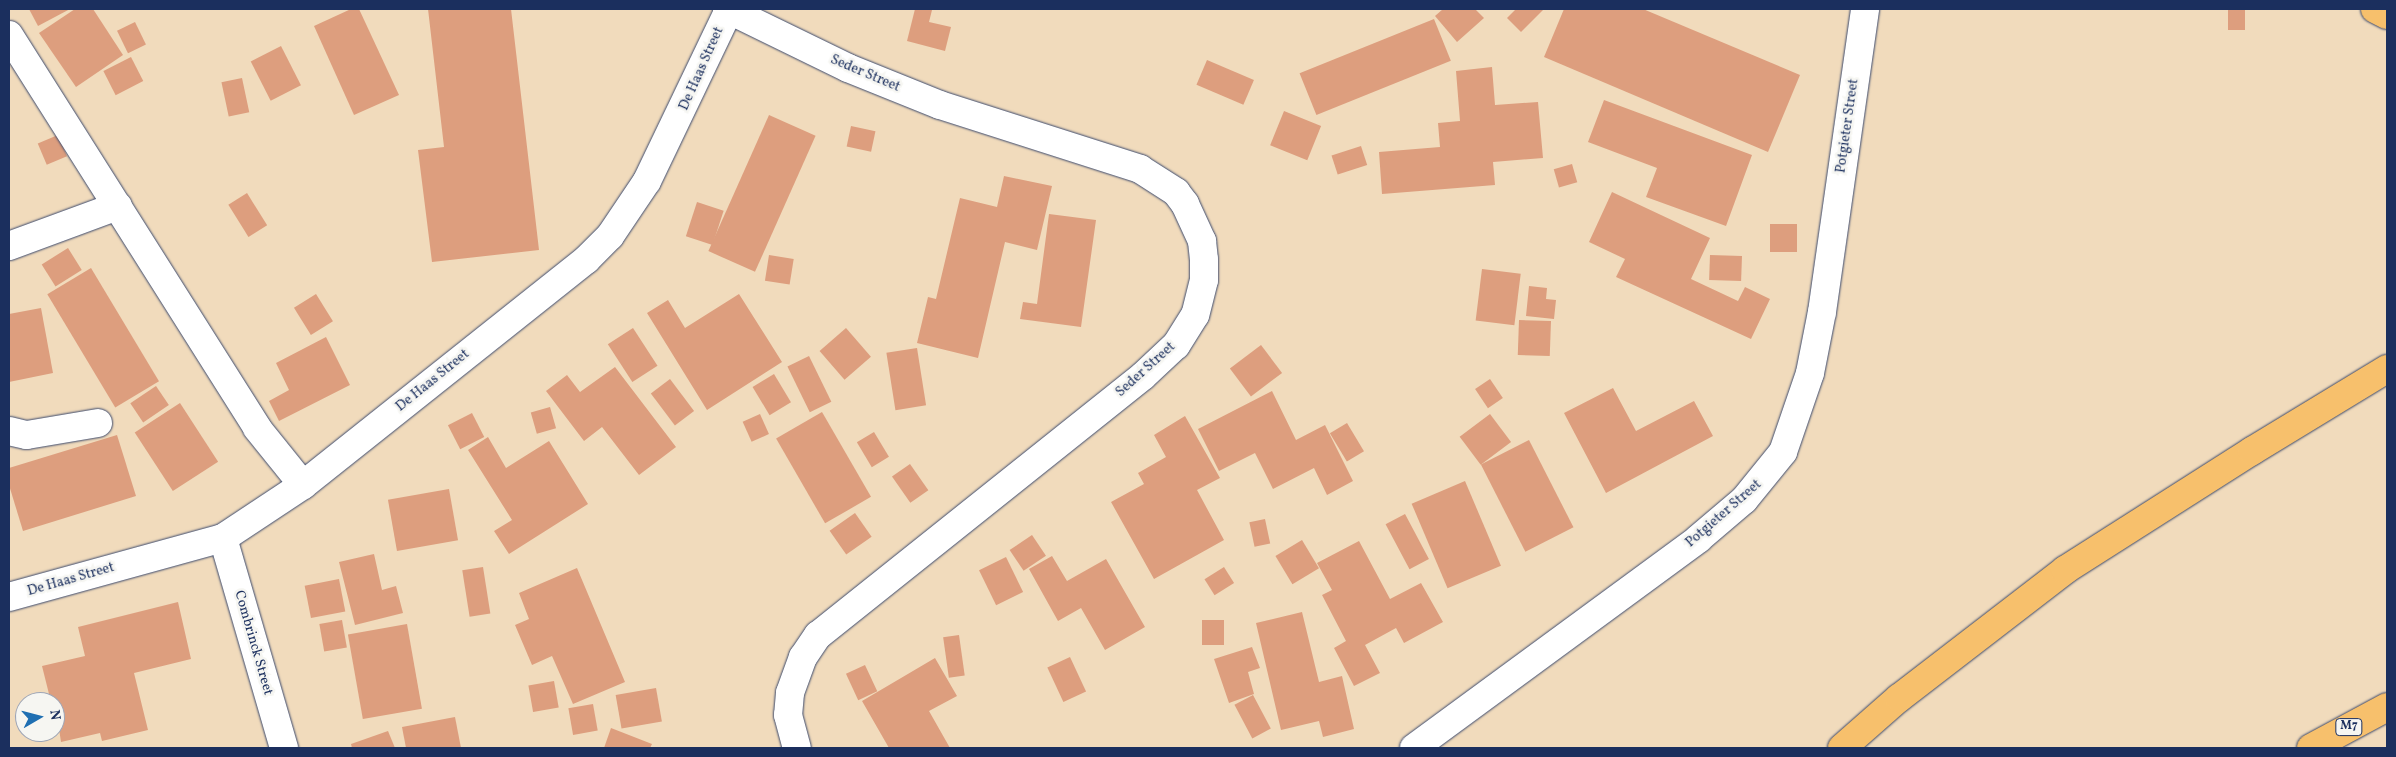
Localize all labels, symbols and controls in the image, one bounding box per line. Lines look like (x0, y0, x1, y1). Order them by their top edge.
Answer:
street label: De Haas Street (676, 25, 728, 113)
street label: Seder Street (828, 52, 902, 96)
street label: Potgieter Street (1833, 78, 1863, 174)
street label: Seder Street (1113, 339, 1179, 401)
street label: De Haas Street (393, 346, 473, 416)
street label: Potgieter Street (1683, 477, 1765, 551)
street label: De Haas Street (26, 560, 116, 600)
street label: Combrinck Street (230, 589, 276, 697)
north arrow (15, 692, 65, 742)
text: N (44, 709, 64, 721)
road number: M7 (2335, 718, 2363, 736)

